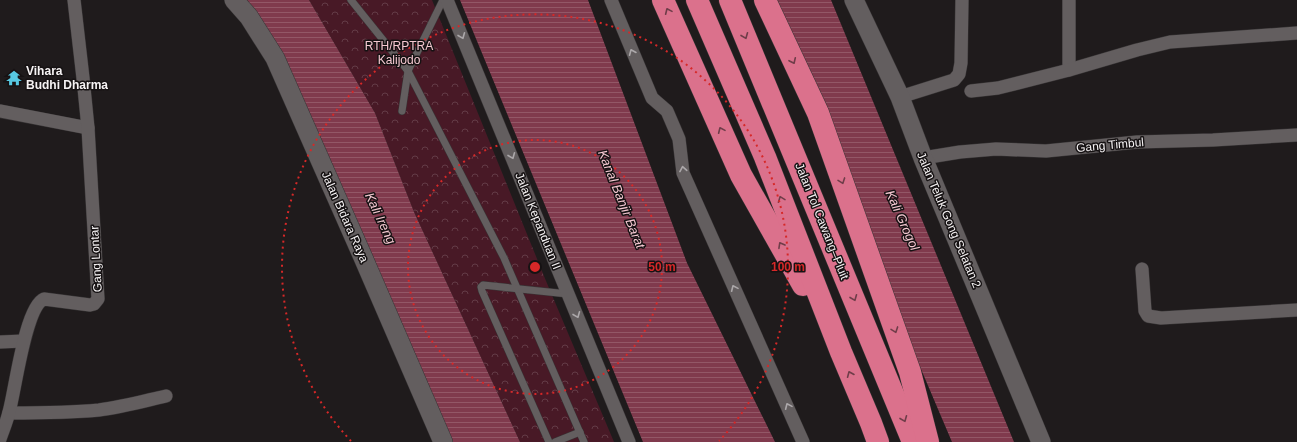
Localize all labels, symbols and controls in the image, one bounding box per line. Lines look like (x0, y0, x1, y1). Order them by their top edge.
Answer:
one-way arrow (665, 8, 673, 16)
one-way arrow (457, 32, 465, 40)
one-way arrow (741, 33, 749, 40)
park label: RTH/RPTRA Kalijodo (365, 39, 433, 67)
one-way arrow (629, 49, 637, 56)
one-way arrow (788, 56, 796, 64)
place label: Vihara Budhi Dharma (26, 64, 108, 92)
temple icon: Vihara Budhi Dharma (5, 69, 23, 87)
one-way arrow (718, 126, 726, 134)
street label: Gang Timbul (1075, 135, 1145, 155)
water label: Kanal Banjir Barat (595, 148, 649, 252)
street label: Jalan Teluk Gong Selatan 2 (914, 150, 984, 290)
one-way arrow (507, 153, 515, 160)
street label: Jalan Tol Cawang–Pluit (792, 161, 852, 282)
one-way arrow (679, 165, 688, 172)
street label: Jalan Bidara Raya (319, 169, 371, 265)
street label: Jalan Kepanduan II (512, 170, 564, 272)
one-way arrow (837, 178, 846, 185)
water label: Kali Grogol (883, 188, 923, 254)
water label: Kali Ireng (362, 190, 399, 247)
one-way arrow (778, 195, 786, 202)
street label: Gang Lontar (87, 225, 105, 293)
one-way arrow (778, 242, 785, 249)
centre of rings (528, 260, 542, 274)
text: 50 m (648, 260, 676, 274)
text: 100 m (771, 260, 805, 274)
one-way arrow (731, 284, 739, 292)
one-way arrow (849, 294, 857, 302)
one-way arrow (572, 311, 580, 319)
one-way arrow (890, 326, 899, 333)
one-way arrow (847, 371, 855, 379)
one-way arrow (784, 403, 792, 410)
one-way arrow (899, 415, 907, 422)

